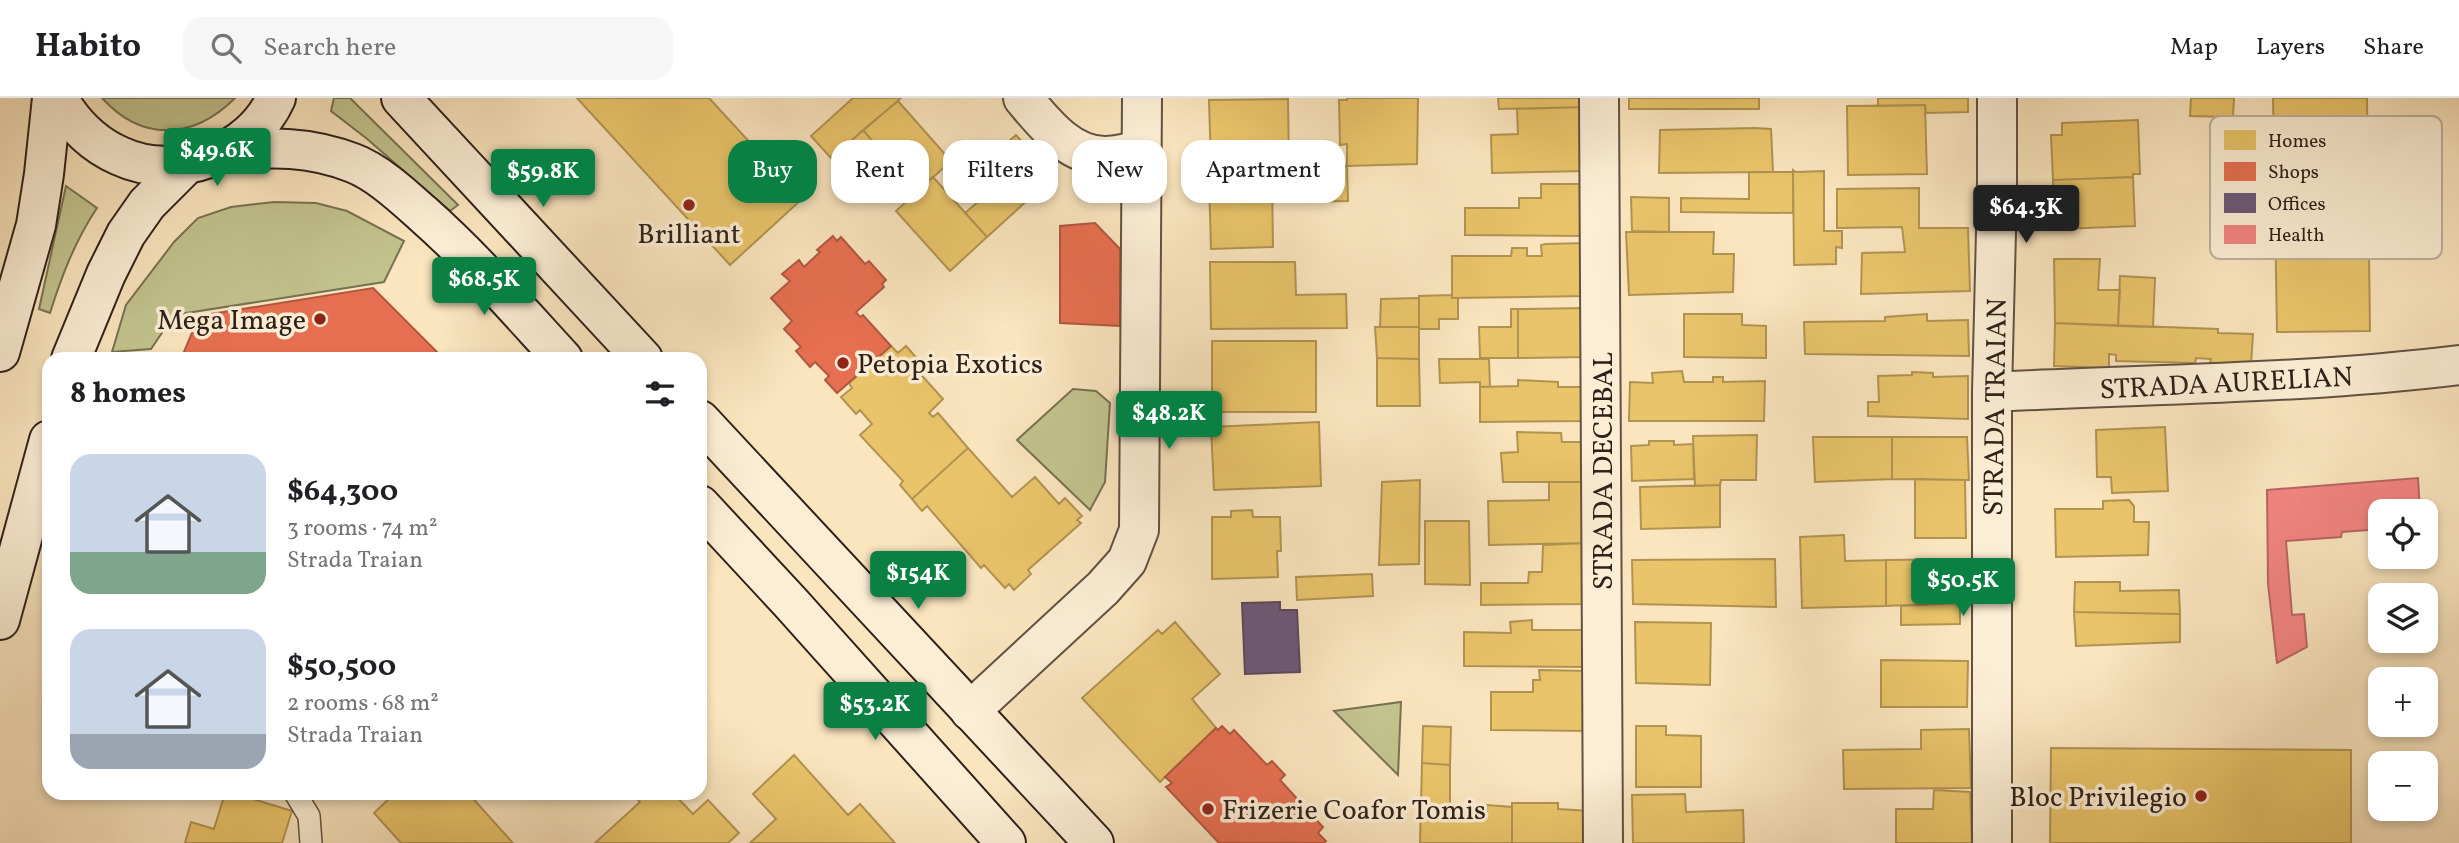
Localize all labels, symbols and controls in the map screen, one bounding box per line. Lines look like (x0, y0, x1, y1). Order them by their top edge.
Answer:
search box (183, 17, 673, 80)
text: Habito (35, 25, 141, 71)
icon: search (207, 29, 245, 67)
text: Search here (263, 30, 396, 66)
text: Map (2170, 31, 2218, 65)
text: Layers (2256, 31, 2325, 65)
text: Share (2363, 31, 2424, 65)
legend (2210, 116, 2442, 259)
pin: $49.6K (160, 129, 274, 188)
text: Homes (2268, 129, 2326, 155)
text: $49.6K (180, 135, 254, 167)
chip: Buy (728, 140, 817, 203)
chip: Rent (831, 140, 929, 203)
chip: Filters (943, 140, 1058, 203)
chip: New (1072, 140, 1167, 203)
chip: Apartment (1181, 140, 1345, 203)
pin: $59.8K (486, 150, 600, 209)
text: $59.8K (507, 156, 579, 188)
text: Shops (2268, 160, 2319, 186)
pin: $64.3K (1969, 186, 2083, 245)
text: $64.3K (1989, 192, 2063, 224)
text: Offices (2268, 192, 2326, 218)
marker: Brilliant (681, 197, 697, 213)
place label: Brilliant (637, 216, 741, 255)
text: Health (2268, 223, 2324, 249)
pin: $68.5K (427, 258, 541, 317)
text: $68.5K (448, 264, 520, 296)
street label: STRADA TRAIAN (1975, 298, 2018, 516)
place label: Mega Image (157, 302, 306, 341)
marker: Mega Image (312, 311, 328, 327)
place label: Petopia Exotics (857, 346, 1043, 385)
street label: STRADA DECEBAL (1585, 351, 1624, 590)
marker: Petopia Exotics (835, 355, 851, 371)
street label: STRADA AURELIAN (2098, 358, 2354, 411)
text: 8 homes (70, 373, 186, 415)
icon: filters (641, 375, 679, 413)
pin: $48.2K (1112, 392, 1226, 451)
text: $48.2K (1132, 398, 1206, 430)
text: $64,300 (287, 471, 398, 513)
icon: home (126, 482, 210, 566)
map controls (2368, 499, 2438, 821)
button: locate (2368, 499, 2438, 569)
text: 3 rooms · 74 m² (287, 513, 437, 545)
text: Strada Traian (287, 545, 423, 577)
pin: $154K (869, 552, 967, 611)
text: $154K (886, 558, 950, 590)
pin: $50.5K (1906, 559, 2020, 618)
text: $50.5K (1927, 565, 1999, 597)
button: layers (2368, 583, 2438, 653)
text: $50,500 (287, 646, 396, 688)
icon: home (126, 657, 210, 741)
button: + (2368, 667, 2438, 737)
pin: $53.2K (818, 682, 932, 742)
text: 2 rooms · 68 m² (287, 688, 439, 720)
text: $53.2K (840, 689, 910, 721)
text: Strada Traian (287, 720, 423, 752)
button: − (2368, 751, 2438, 821)
place label: Bloc Privilegio (2009, 779, 2187, 818)
marker: Bloc Privilegio (2193, 788, 2209, 804)
place label: Frizerie Coafor Tomis (1222, 792, 1486, 831)
marker: Frizerie Coafor Tomis (1200, 801, 1216, 817)

